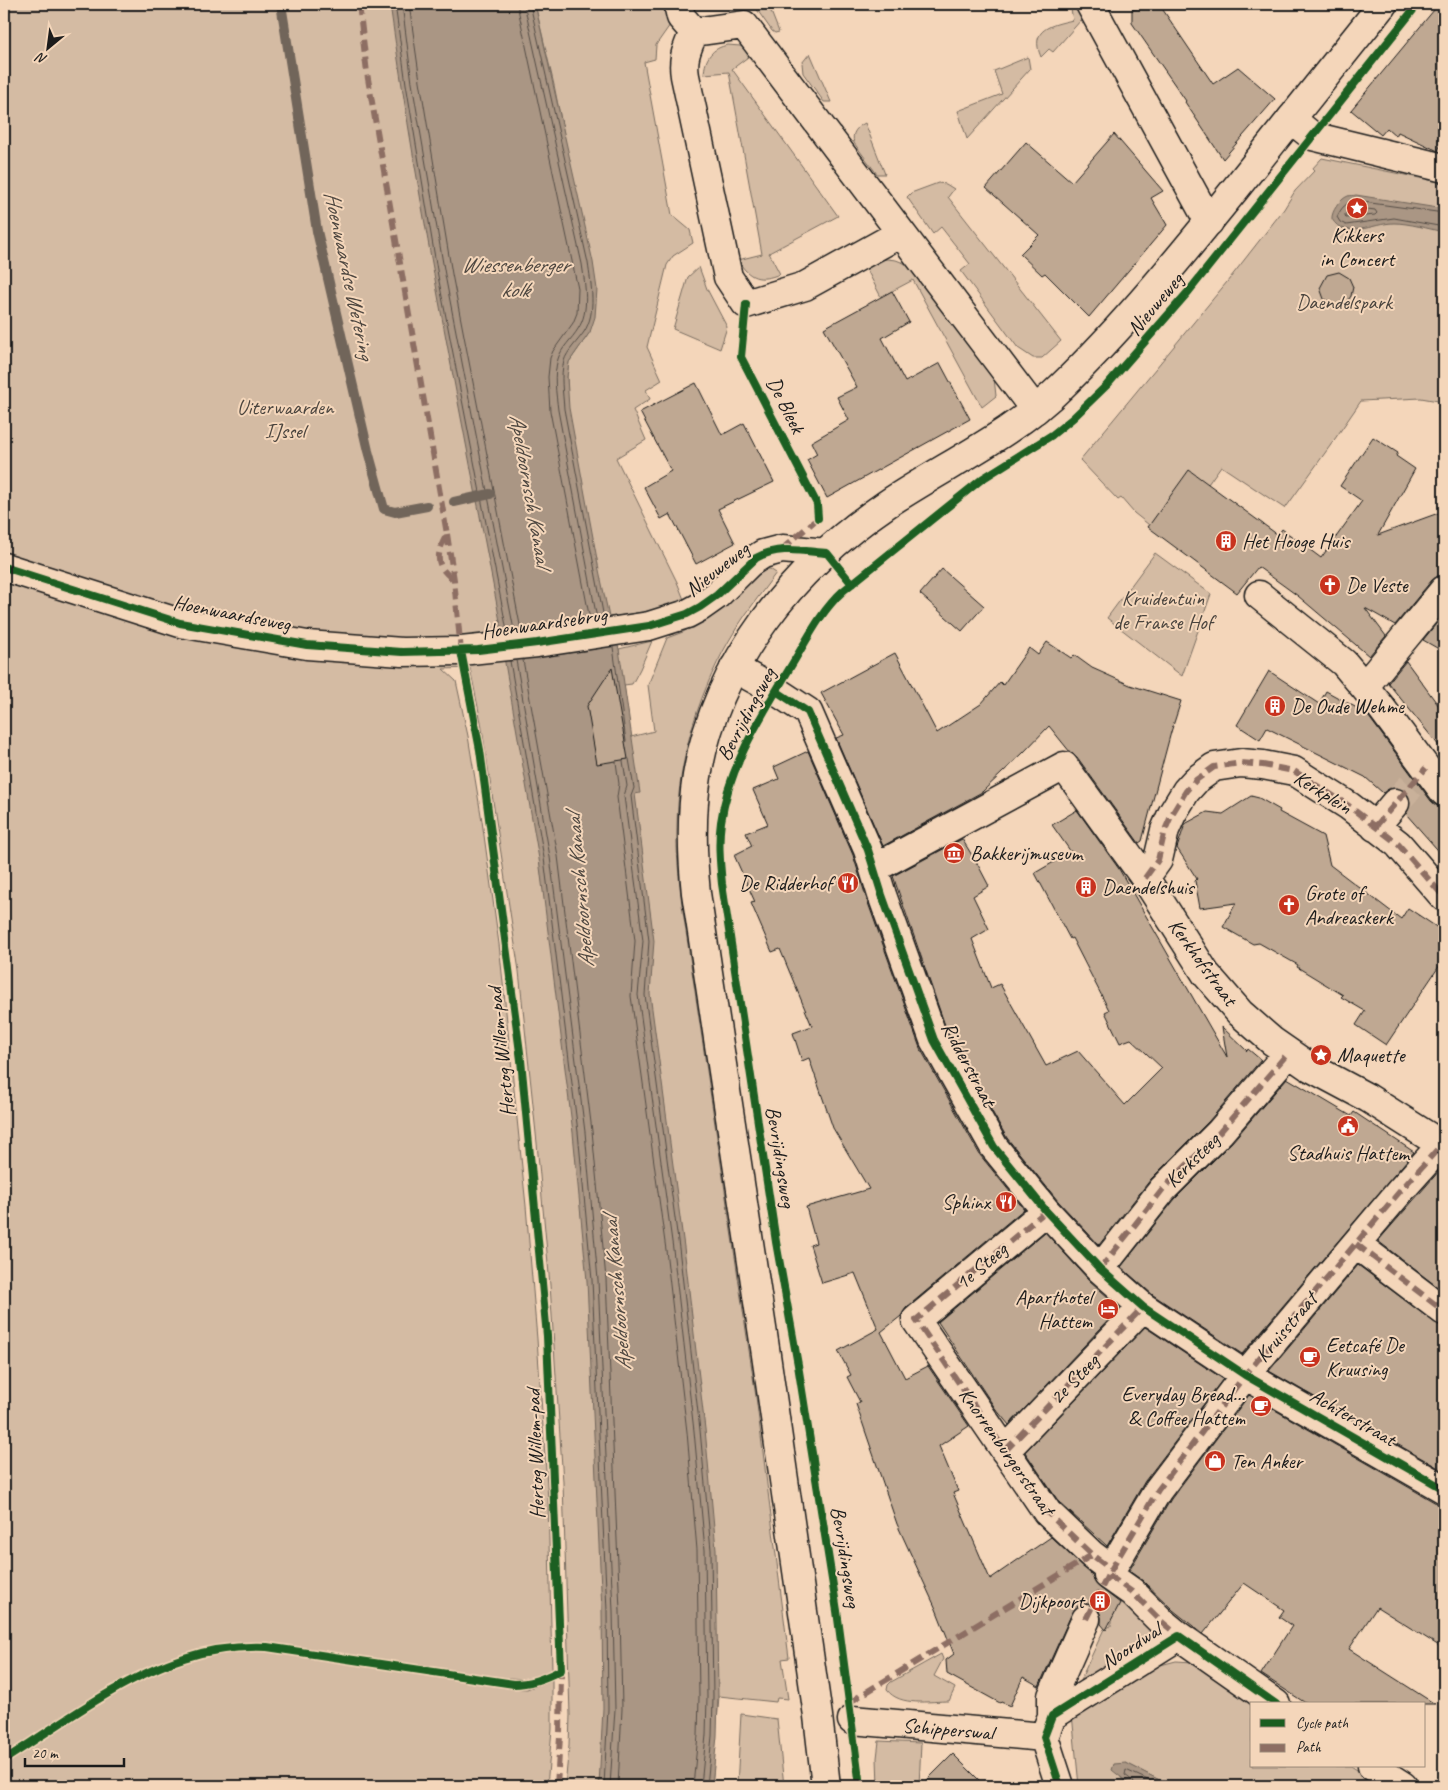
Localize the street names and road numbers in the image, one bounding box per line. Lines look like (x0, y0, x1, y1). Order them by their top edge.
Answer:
street label: Nieuweweg (1121, 266, 1190, 341)
street label: De Bleek (761, 372, 812, 439)
street label: Nieuweweg (680, 535, 756, 602)
street label: Hoenwaardseweg (171, 589, 294, 637)
street label: Hoenwaardsebrug (480, 601, 610, 645)
street label: Bevrijdingsweg (711, 662, 782, 765)
street label: Kerkplein (1289, 764, 1357, 820)
street label: Kerkhofstraat (1163, 913, 1244, 1012)
street label: Hertog Willem-pad (481, 982, 521, 1118)
street label: Ridderstraat (936, 1017, 1003, 1113)
street label: Bevrijdingsweg (760, 1105, 802, 1211)
street label: Kerksteeg (1159, 1126, 1226, 1193)
street label: 1e Steeg (950, 1236, 1014, 1295)
street label: Kruisstraat (1249, 1284, 1325, 1367)
street label: 2e Steeg (1044, 1347, 1105, 1410)
street label: Knorrenburgerstraat (953, 1382, 1062, 1522)
street label: Achterstraat (1306, 1382, 1402, 1453)
street label: Hertog Willem-pad (520, 1385, 550, 1519)
street label: Bevrijdingsweg (825, 1505, 867, 1611)
street label: Noordwal (1096, 1615, 1169, 1675)
street label: Schipperswal (901, 1712, 998, 1746)

